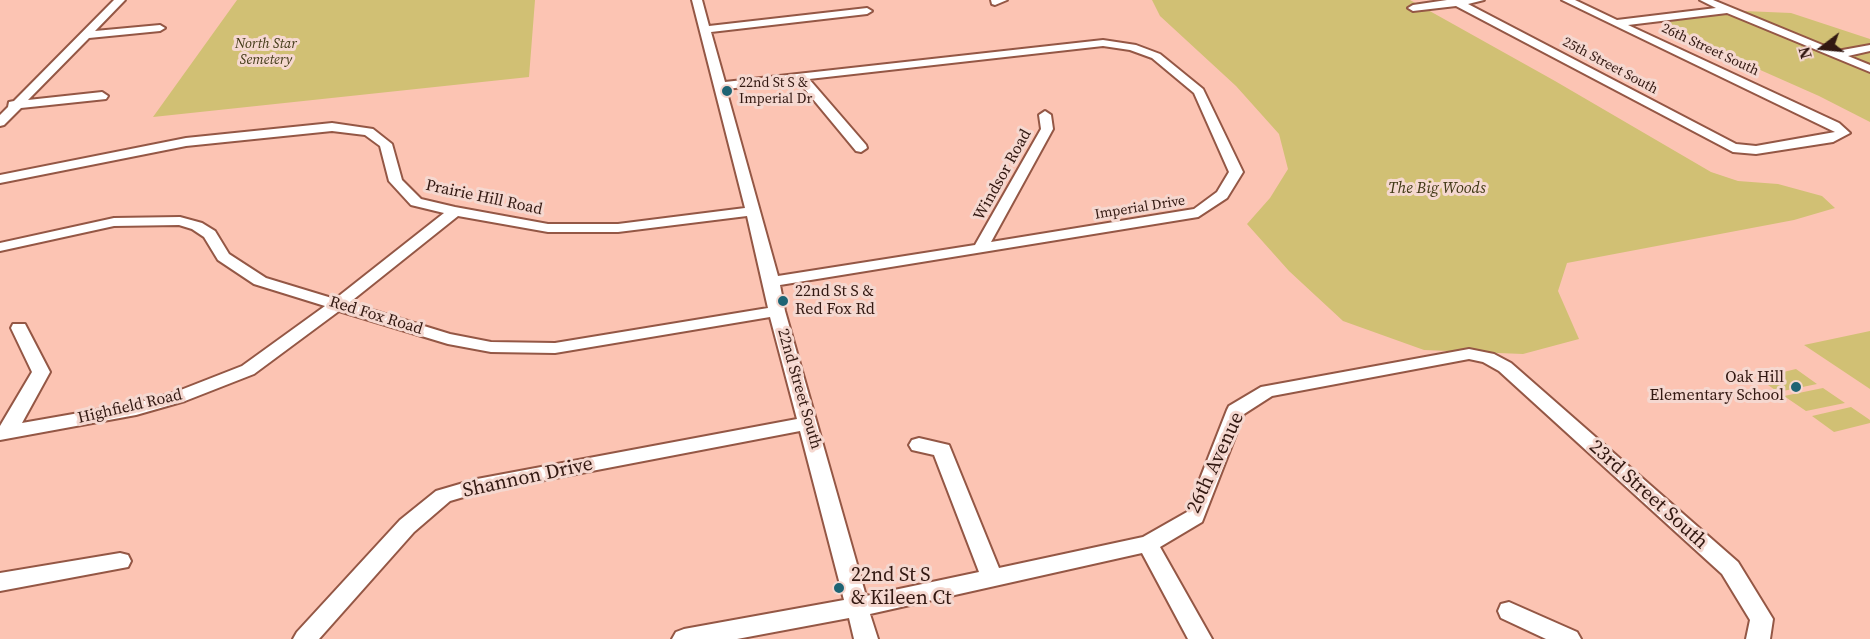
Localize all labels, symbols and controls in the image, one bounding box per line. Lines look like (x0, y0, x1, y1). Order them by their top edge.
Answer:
north arrow (1792, 18, 1852, 78)
street label: 26th Street South (1659, 20, 1761, 80)
street label: 25th Street South (1559, 34, 1661, 98)
park label: North Star Semetery (235, 36, 297, 68)
text: N (1793, 44, 1817, 62)
place label: 22nd St S & Imperial Dr (739, 75, 812, 108)
marker: 22nd St S & Imperial Dr (720, 84, 734, 98)
street label: Windsor Road (970, 126, 1036, 224)
street label: Prairie Hill Road (424, 176, 544, 220)
park label: The Big Woods (1388, 179, 1486, 199)
street label: Imperial Drive (1094, 193, 1186, 223)
place label: 22nd St S & Red Fox Rd (795, 282, 875, 320)
street label: Red Fox Road (327, 293, 425, 339)
marker: 22nd St S & Red Fox Rd (776, 294, 790, 308)
street label: 22nd Street South (773, 326, 825, 452)
place label: Oak Hill Elementary School (1650, 368, 1784, 406)
marker: Oak Hill Elementary School (1789, 380, 1803, 394)
street label: Highfield Road (76, 386, 184, 428)
street label: 26th Avenue (1182, 409, 1250, 517)
street label: 23rd Street South (1584, 435, 1712, 555)
street label: Shannon Drive (461, 453, 595, 503)
place label: 22nd St S & Kileen Ct (851, 564, 952, 611)
marker: 22nd St S & Kileen Ct (832, 581, 846, 595)

